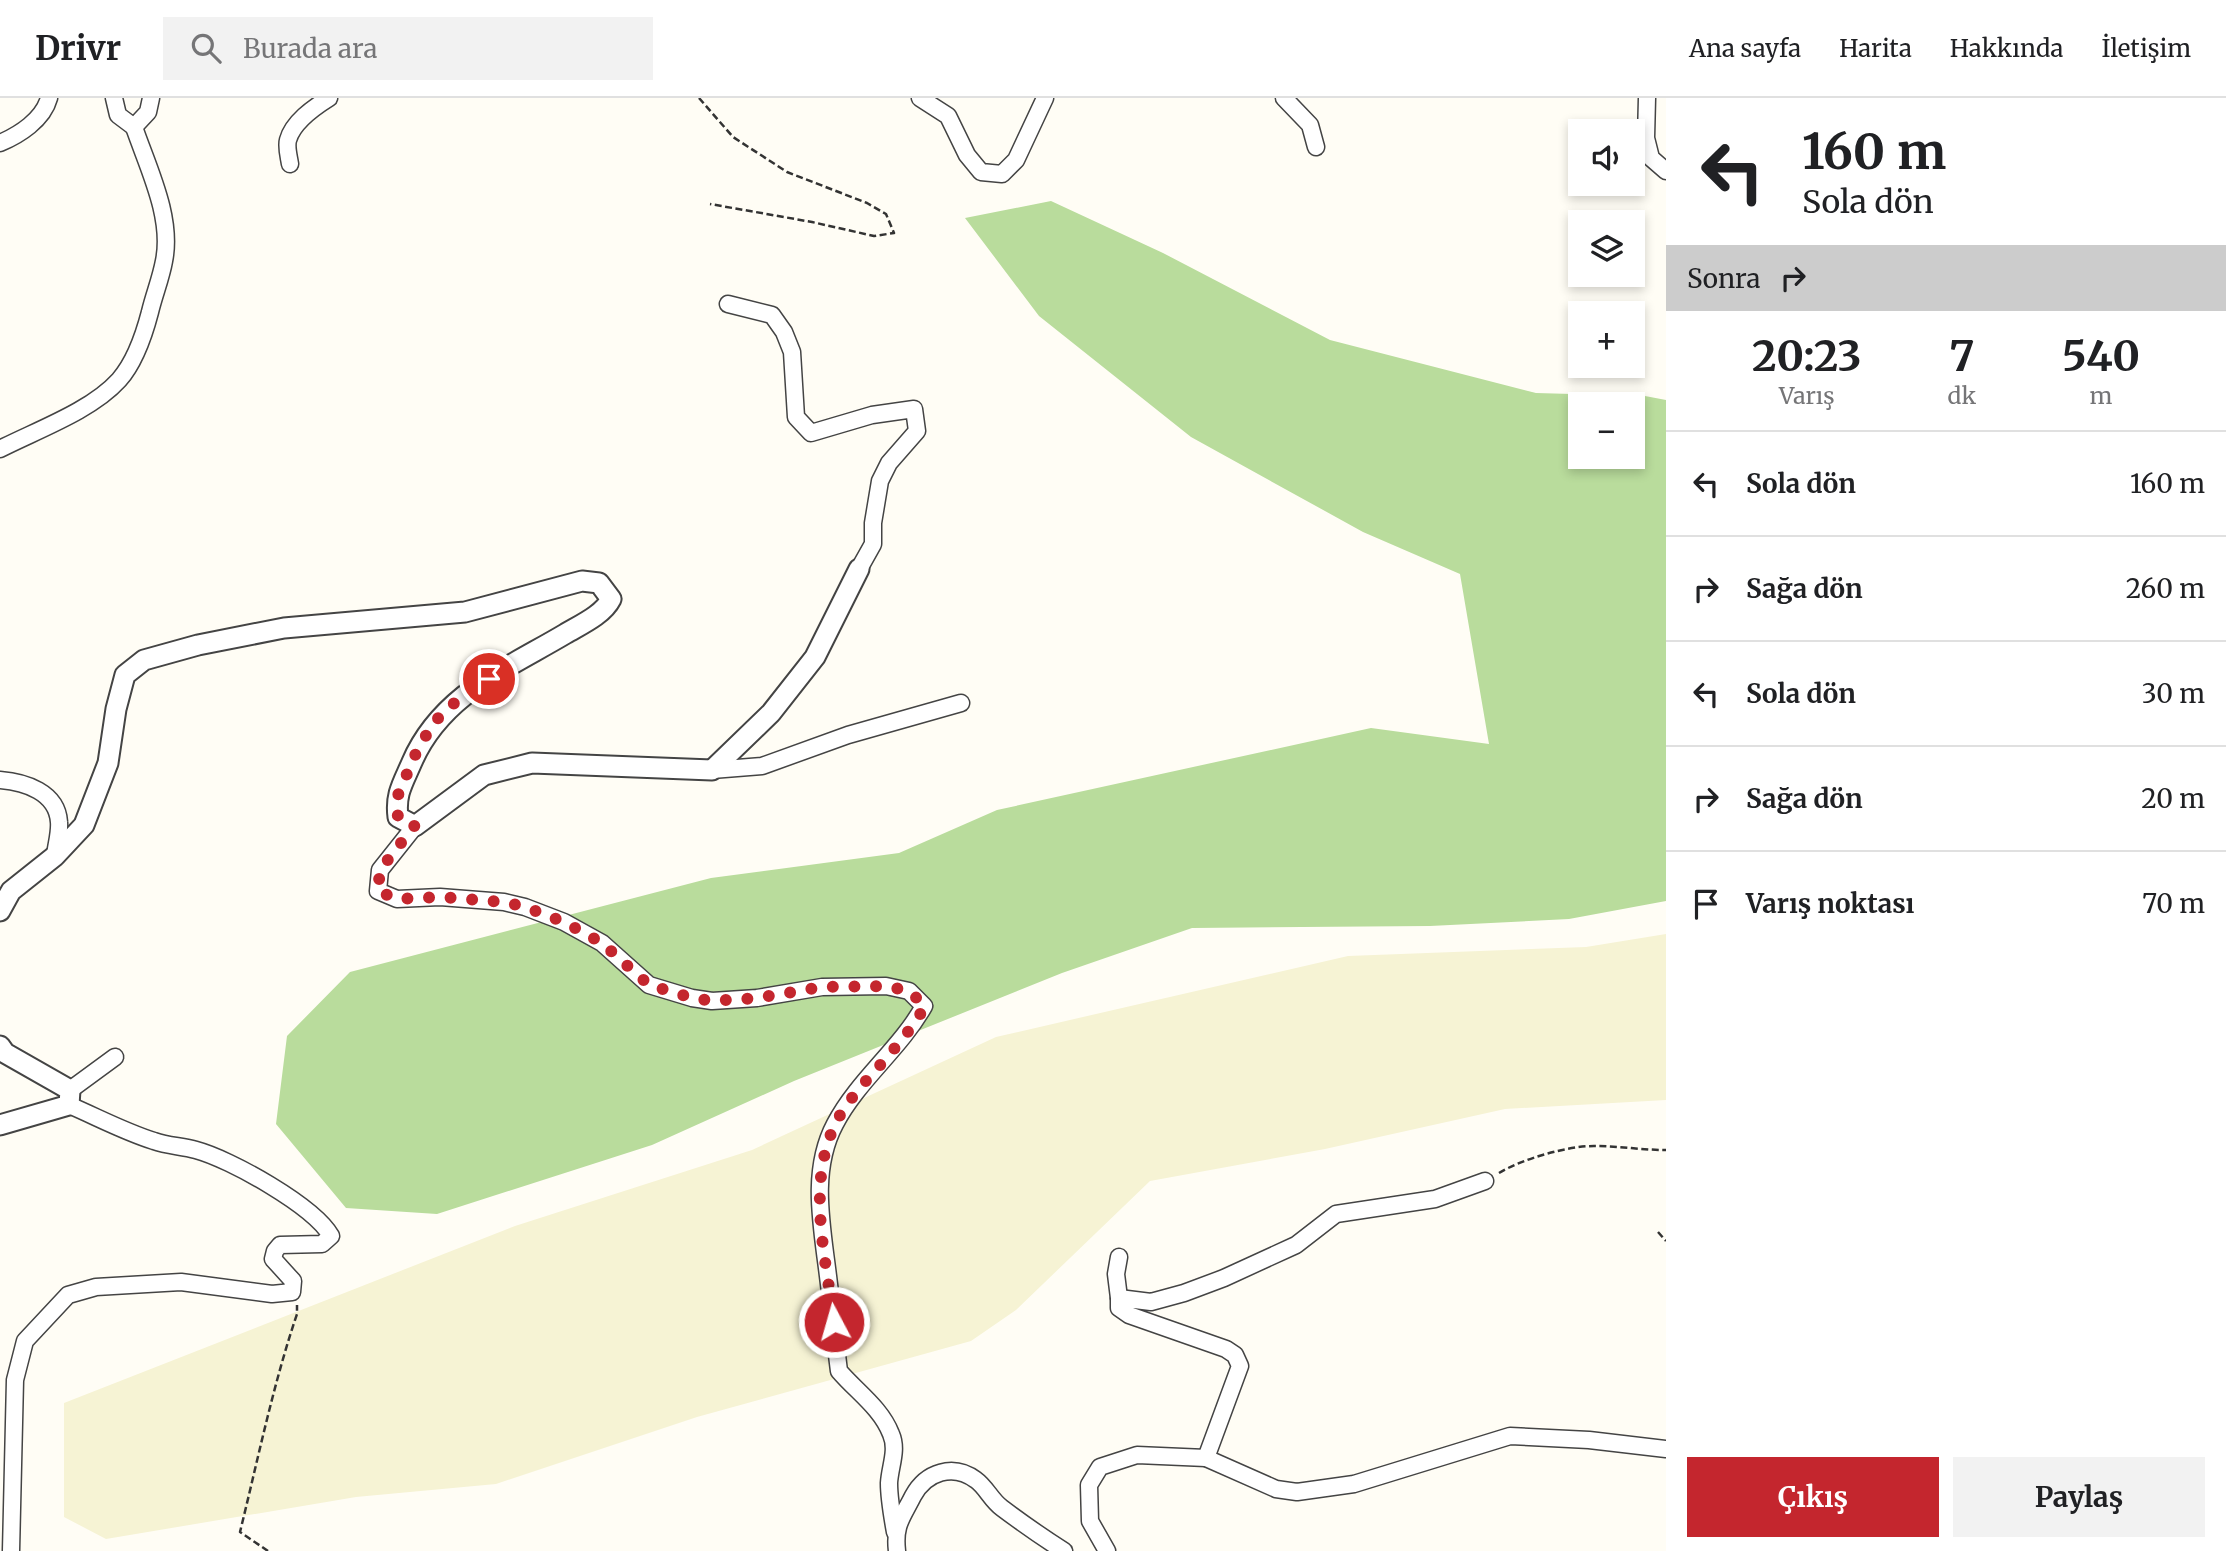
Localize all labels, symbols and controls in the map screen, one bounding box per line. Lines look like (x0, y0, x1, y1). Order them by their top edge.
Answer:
search box (163, 17, 653, 80)
text: Drivr (35, 28, 121, 69)
icon: search (187, 29, 225, 67)
text: Burada ara (243, 32, 377, 65)
text: Ana sayfa (1689, 33, 1801, 64)
text: Harita (1839, 33, 1912, 64)
text: Hakkında (1950, 33, 2063, 64)
text: İletişim (2101, 33, 2191, 64)
map controls (1568, 119, 1645, 469)
button: sound (1568, 119, 1645, 196)
text: 160 m (1802, 121, 1946, 182)
icon: left (1687, 126, 1778, 217)
text: Sola dön (1802, 182, 1934, 222)
button: layers (1568, 210, 1645, 287)
icon: right (1774, 259, 1812, 297)
text: Sonra (1687, 262, 1760, 295)
button: + (1568, 301, 1645, 378)
text: 20:23 (1752, 330, 1862, 382)
text: 7 (1949, 330, 1974, 382)
text: 540 (2062, 330, 2140, 382)
text: Varış (1779, 381, 1835, 410)
text: dk (1948, 381, 1976, 410)
text: m (2090, 381, 2112, 410)
button: − (1568, 392, 1645, 469)
icon: left (1687, 465, 1725, 503)
text: Sola dön (1746, 467, 1856, 500)
text: 160 m (2130, 467, 2205, 500)
icon: right (1687, 570, 1725, 608)
text: Sağa dön (1746, 572, 1863, 605)
text: 260 m (2126, 572, 2205, 605)
pin (459, 649, 519, 709)
icon: arrive (470, 660, 508, 698)
icon: left (1687, 675, 1725, 713)
text: Sola dön (1746, 677, 1856, 710)
text: 30 m (2142, 677, 2205, 710)
icon: right (1687, 780, 1725, 818)
text: Sağa dön (1746, 782, 1863, 815)
text: 20 m (2141, 782, 2205, 815)
icon: arrive (1687, 885, 1725, 923)
text: Varış noktası (1746, 887, 1914, 920)
text: 70 m (2142, 887, 2205, 920)
position arrow (797, 1285, 871, 1359)
button: Çıkış (1687, 1457, 1939, 1537)
button: Paylaş (1953, 1457, 2205, 1537)

